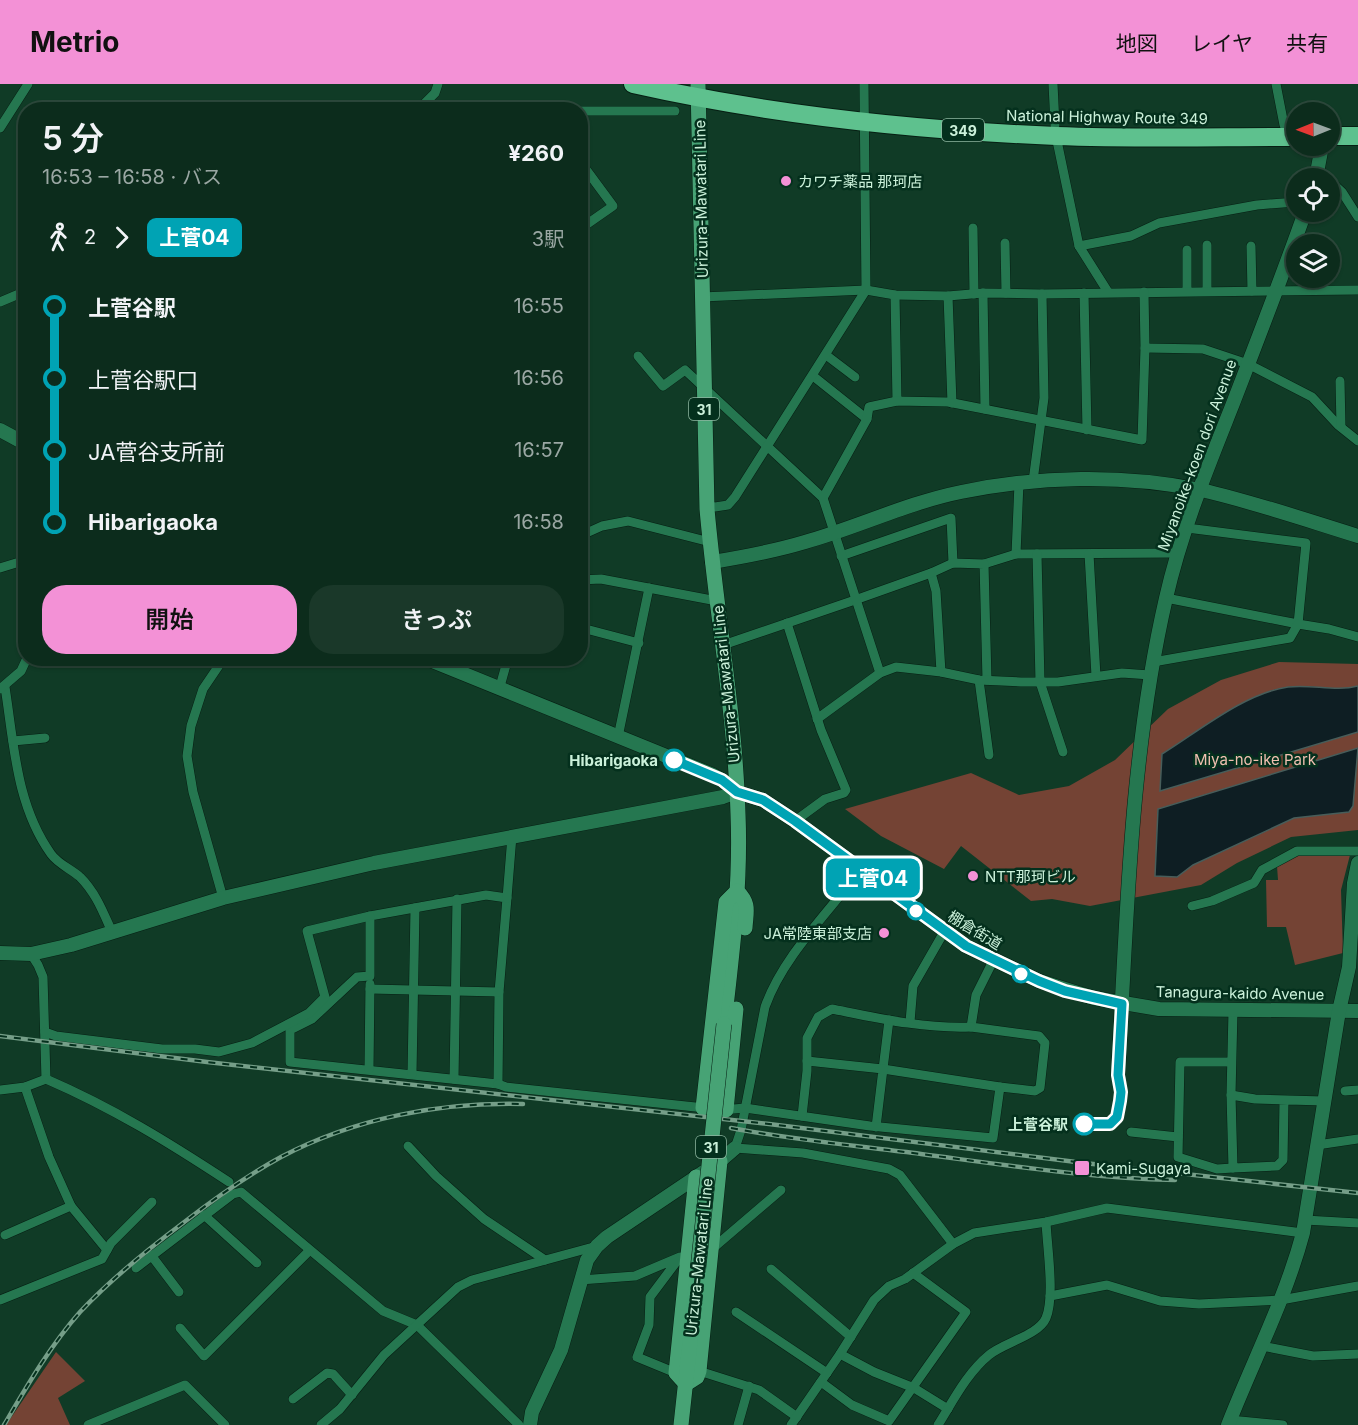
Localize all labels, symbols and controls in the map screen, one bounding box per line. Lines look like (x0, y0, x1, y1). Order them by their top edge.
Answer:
text: Metrio (30, 25, 119, 59)
text: 地図 (1116, 31, 1158, 56)
text: レイヤ (1191, 31, 1253, 56)
text: 共有 (1286, 31, 1328, 56)
north arrow (1286, 102, 1340, 156)
map controls (1286, 102, 1340, 288)
street label: National Highway Route 349 (1006, 106, 1208, 128)
text: 5 分 (42, 118, 104, 158)
road number: 349 (942, 119, 984, 141)
street label: Urizura-Mawatari Line (690, 120, 712, 278)
text: ¥260 (508, 140, 564, 166)
text: 16:53 – 16:58 · バス (42, 165, 222, 189)
button: locate (1286, 168, 1340, 222)
place label: カワチ薬品 那珂店 (798, 172, 922, 191)
marker: カワチ薬品 那珂店 (779, 174, 793, 188)
icon: walk (42, 221, 75, 254)
icon: forward (105, 221, 138, 254)
text: 2 (84, 225, 96, 249)
text: 上菅04 (159, 225, 230, 250)
text: 3駅 (532, 227, 564, 251)
button: layers (1286, 234, 1340, 288)
text: 16:55 (513, 294, 564, 318)
text: 上菅谷駅 (88, 295, 176, 321)
street label: Miyanoike-koen dori Avenue (1153, 357, 1241, 553)
text: 16:56 (513, 366, 564, 390)
text: 上菅谷駅口 (88, 367, 198, 393)
road number: 31 (689, 398, 719, 420)
text: 16:57 (514, 438, 564, 462)
text: JA菅谷支所前 (88, 439, 225, 465)
text: Hibarigaoka (88, 509, 218, 535)
text: 16:58 (513, 510, 564, 534)
button: 開始 (42, 585, 297, 654)
button: きっぷ (309, 585, 564, 654)
street label: Urizura-Mawatari Line (708, 604, 744, 764)
marker: Hibarigaoka (663, 749, 685, 771)
park label: Miya-no-ike Park (1194, 750, 1317, 769)
place label: Hibarigaoka (569, 751, 658, 770)
line badge: 上菅04 (831, 858, 915, 898)
text: 上菅04 (838, 866, 908, 891)
place label: NTT那珂ビル (985, 867, 1076, 886)
marker: NTT那珂ビル (966, 869, 980, 883)
unlabelled marker (907, 902, 925, 920)
street label: 棚倉街道 (944, 906, 1006, 954)
place label: JA常陸東部支店 (763, 924, 872, 943)
marker: JA常陸東部支店 (877, 926, 891, 940)
unlabelled marker (1012, 965, 1030, 983)
street label: Tanagura-kaido Avenue (1155, 982, 1325, 1004)
marker: 上菅谷駅 (1073, 1113, 1095, 1135)
place label: 上菅谷駅 (1008, 1115, 1068, 1134)
road number: 31 (696, 1136, 726, 1158)
marker: Kami-Sugaya (1073, 1159, 1091, 1177)
place label: Kami-Sugaya (1096, 1159, 1191, 1178)
street label: Urizura-Mawatari Line (681, 1177, 717, 1337)

